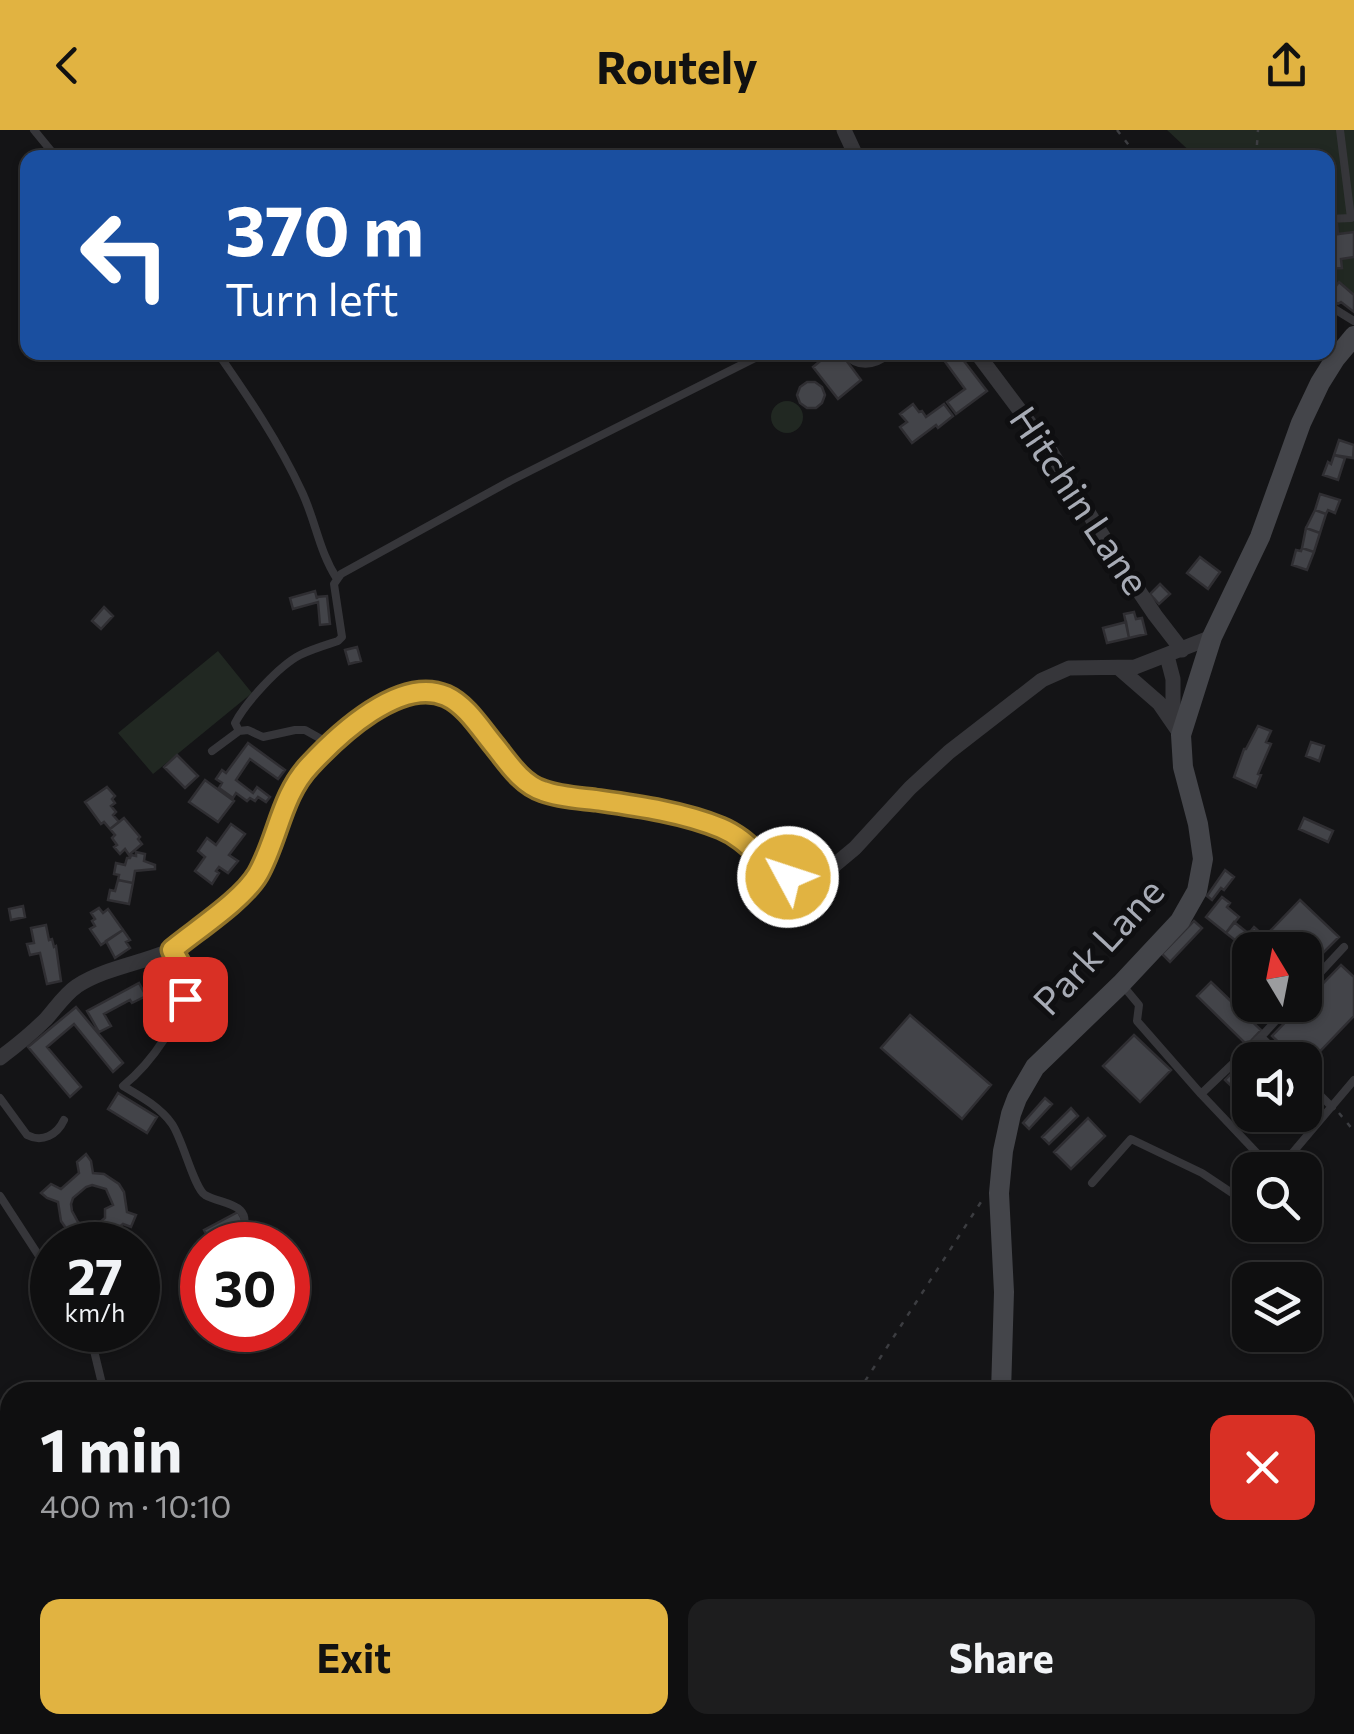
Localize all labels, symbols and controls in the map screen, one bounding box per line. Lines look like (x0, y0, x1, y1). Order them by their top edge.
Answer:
icon: back (40, 38, 95, 93)
text: Routely (596, 38, 758, 93)
icon: share (1259, 38, 1314, 93)
text: 370 m (225, 185, 424, 270)
icon: left (60, 190, 190, 320)
text: Turn left (225, 270, 399, 325)
street label: Hitchin Lane (1001, 397, 1161, 602)
position arrow (736, 825, 840, 929)
street label: Park Lane (1022, 867, 1172, 1024)
north arrow (1232, 932, 1322, 1022)
map controls (1232, 932, 1322, 1352)
pin (143, 957, 228, 1042)
icon: arrive (158, 972, 213, 1027)
button: sound (1232, 1042, 1322, 1132)
button: search (1232, 1152, 1322, 1242)
speed limit sign: 30 (180, 1222, 310, 1352)
text: 27 (67, 1244, 123, 1305)
button: layers (1232, 1262, 1322, 1352)
text: km/h (65, 1297, 125, 1327)
text: 1 min (40, 1411, 182, 1484)
button: close (1210, 1415, 1315, 1520)
text: 400 m · 10:10 (40, 1485, 232, 1525)
button: Exit (40, 1599, 668, 1714)
button: Share (688, 1599, 1315, 1714)

